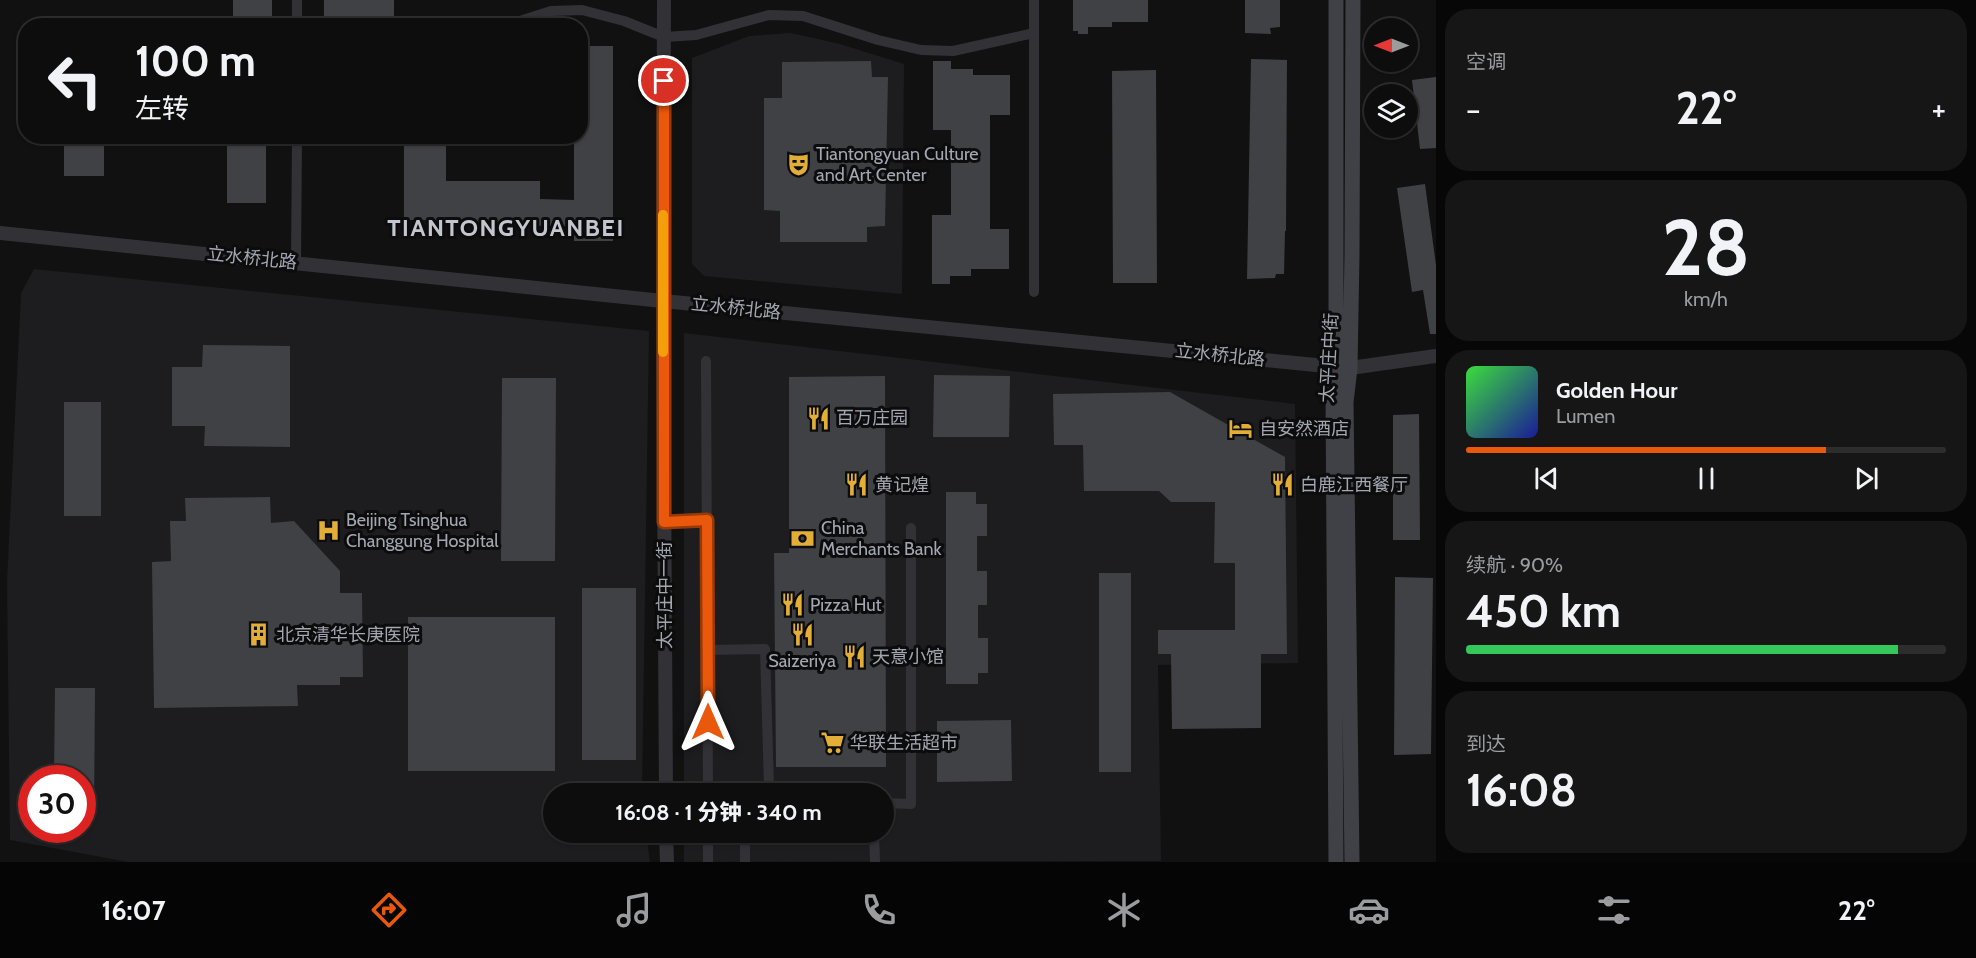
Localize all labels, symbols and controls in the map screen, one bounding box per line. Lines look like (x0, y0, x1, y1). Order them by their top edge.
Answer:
north arrow (1364, 18, 1418, 72)
map controls (1364, 18, 1418, 138)
text: 100 m (135, 35, 256, 87)
icon: left (36, 42, 114, 120)
text: 空调 (1466, 50, 1506, 74)
pin (638, 55, 689, 106)
icon: arrive (647, 64, 680, 97)
text: 22° (1676, 81, 1736, 135)
button: layers (1364, 84, 1418, 138)
text: − (1466, 89, 1481, 129)
text: + (1931, 89, 1946, 129)
text: 左转 (135, 92, 189, 125)
place label: Tiantongyuan Culture and Art Center (816, 143, 979, 186)
theatre icon: Tiantongyuan Culture and Art Center (785, 151, 811, 177)
text: 28 (1662, 200, 1750, 295)
district label: TIANTONGYUANBEI (387, 213, 625, 242)
street label: 立水桥北路 (206, 242, 298, 274)
text: km/h (1684, 287, 1728, 311)
street label: 立水桥北路 (690, 292, 782, 324)
street label: 太平庄中街 (1316, 312, 1342, 404)
street label: 立水桥北路 (1174, 339, 1266, 371)
text: Golden Hour (1556, 377, 1677, 404)
text: Lumen (1556, 404, 1615, 428)
restaurant icon: 百万庄园 (805, 405, 831, 431)
place label: 百万庄园 (836, 407, 908, 429)
hotel icon: 自安然酒店 (1228, 416, 1254, 442)
place label: 自安然酒店 (1259, 418, 1349, 440)
icon: previous (1530, 462, 1563, 495)
icon: pause (1690, 462, 1723, 495)
icon: next (1850, 462, 1883, 495)
restaurant icon: 黄记煌 (844, 472, 870, 498)
restaurant icon: 白鹿江西餐厅 (1269, 472, 1295, 498)
place label: 黄记煌 (875, 474, 929, 496)
place label: 白鹿江西餐厅 (1300, 474, 1408, 496)
place label: Beijing Tsinghua Changgung Hospital (346, 509, 499, 552)
hospital icon: Beijing Tsinghua Changgung Hospital (315, 517, 341, 543)
place label: China Merchants Bank (821, 517, 943, 560)
bank icon: China Merchants Bank (790, 525, 816, 551)
street label: 太平庄中一街 (654, 541, 676, 649)
text: 续航 · 90% (1466, 553, 1563, 577)
text: 450 km (1466, 584, 1621, 638)
restaurant icon: Pizza Hut (779, 592, 805, 618)
place label: Pizza Hut (810, 594, 882, 616)
building icon: 北京清华长庚医院 (245, 622, 271, 648)
restaurant icon: Saizeriya (789, 622, 815, 648)
place label: 北京清华长庚医院 (276, 624, 420, 646)
restaurant icon: 天意小馆 (841, 644, 867, 670)
place label: 天意小馆 (872, 646, 944, 668)
place label: Saizeriya (768, 650, 836, 672)
position arrow (676, 690, 740, 754)
supermarket icon: 华联生活超市 (819, 730, 845, 756)
place label: 华联生活超市 (850, 732, 958, 754)
text: 到达 (1466, 732, 1506, 756)
text: 16:08 (1466, 763, 1577, 817)
speed limit sign: 30 (18, 765, 96, 843)
text: 16:08 · 1 分钟 · 340 m (615, 799, 822, 826)
icon: directions (368, 889, 410, 931)
icon: music (613, 889, 655, 931)
icon: phone (858, 889, 900, 931)
icon: climate (1103, 889, 1145, 931)
icon: car (1348, 889, 1390, 931)
icon: filters (1593, 889, 1635, 931)
text: 16:07 (101, 894, 165, 927)
text: 22° (1838, 894, 1874, 927)

